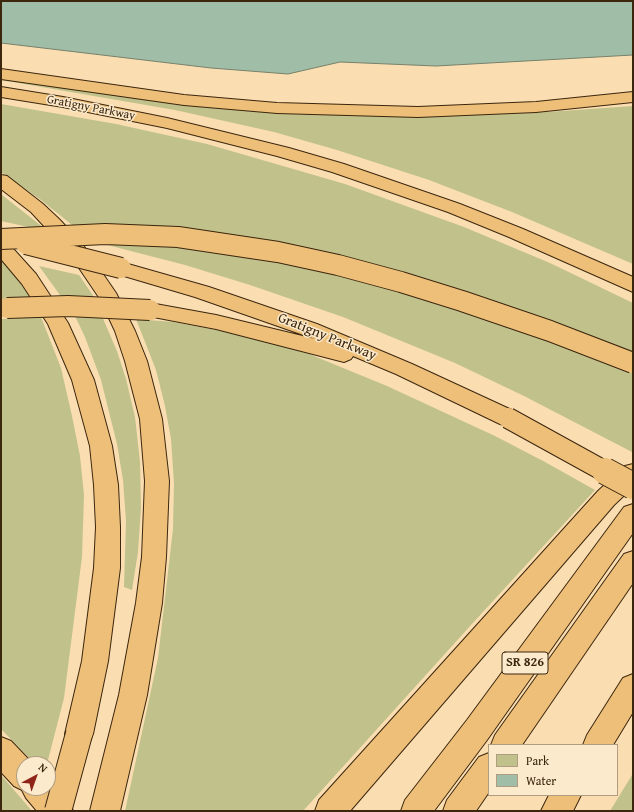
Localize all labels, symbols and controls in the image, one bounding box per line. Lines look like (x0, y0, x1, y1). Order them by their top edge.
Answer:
street label: Gratigny Parkway (46, 92, 136, 124)
street label: Gratigny Parkway (275, 310, 379, 364)
road number: SR 826 (502, 652, 548, 674)
legend (488, 744, 618, 796)
text: Park (526, 752, 549, 769)
north arrow (16, 756, 56, 796)
text: N (35, 759, 51, 776)
text: Water (526, 772, 556, 789)

